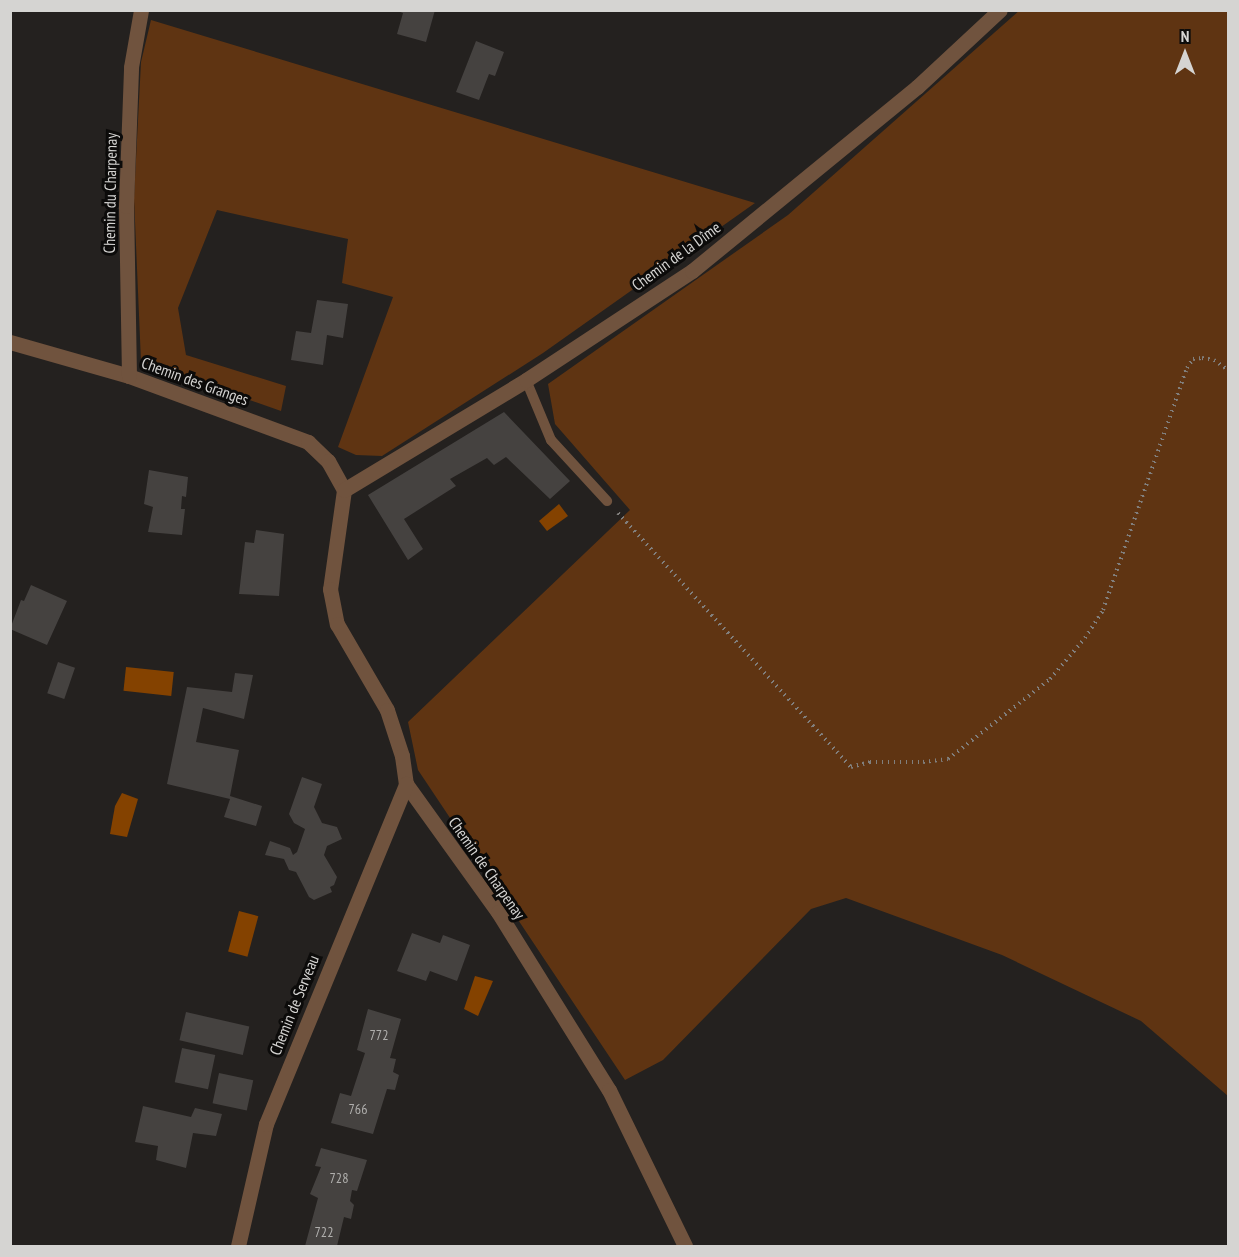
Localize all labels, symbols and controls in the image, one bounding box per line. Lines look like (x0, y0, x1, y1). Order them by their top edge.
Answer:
north arrow (1155, 24, 1215, 84)
text: N (1181, 26, 1189, 46)
street label: Chemin du Charpenay (99, 132, 121, 254)
street label: Chemin de la Dîme (628, 217, 724, 295)
street label: Chemin des Granges (139, 353, 251, 409)
street label: Chemin de Charpenay (445, 813, 529, 923)
street label: Chemin de Serveau (265, 952, 323, 1058)
house number: 772 (370, 1027, 388, 1043)
house number: 766 (349, 1101, 367, 1117)
house number: 728 (330, 1170, 348, 1186)
house number: 722 (315, 1224, 333, 1240)

